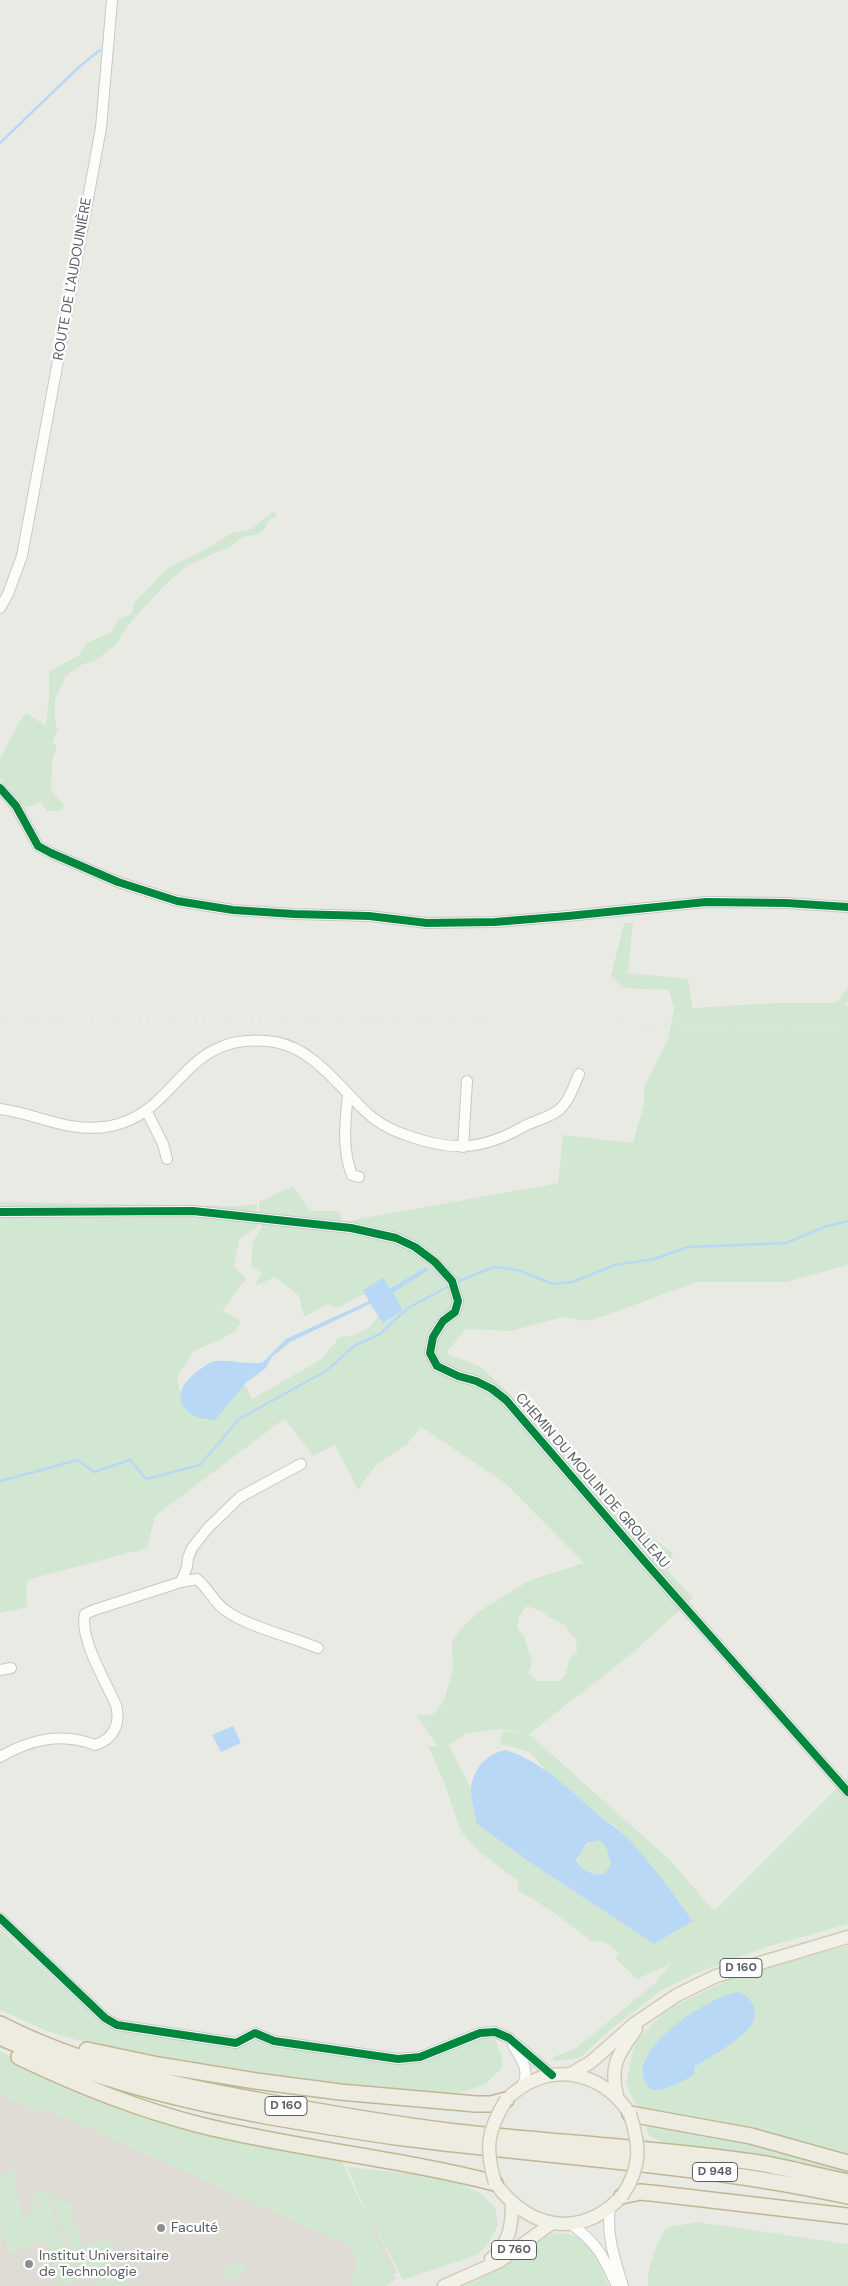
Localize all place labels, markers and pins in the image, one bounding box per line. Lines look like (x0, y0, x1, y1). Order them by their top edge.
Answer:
place label: Faculté (171, 2220, 218, 2236)
marker: Faculté (155, 2222, 167, 2234)
place label: Institut Universitaire de Technologie (39, 2248, 169, 2280)
marker: Institut Universitaire de Technologie (23, 2258, 35, 2270)

